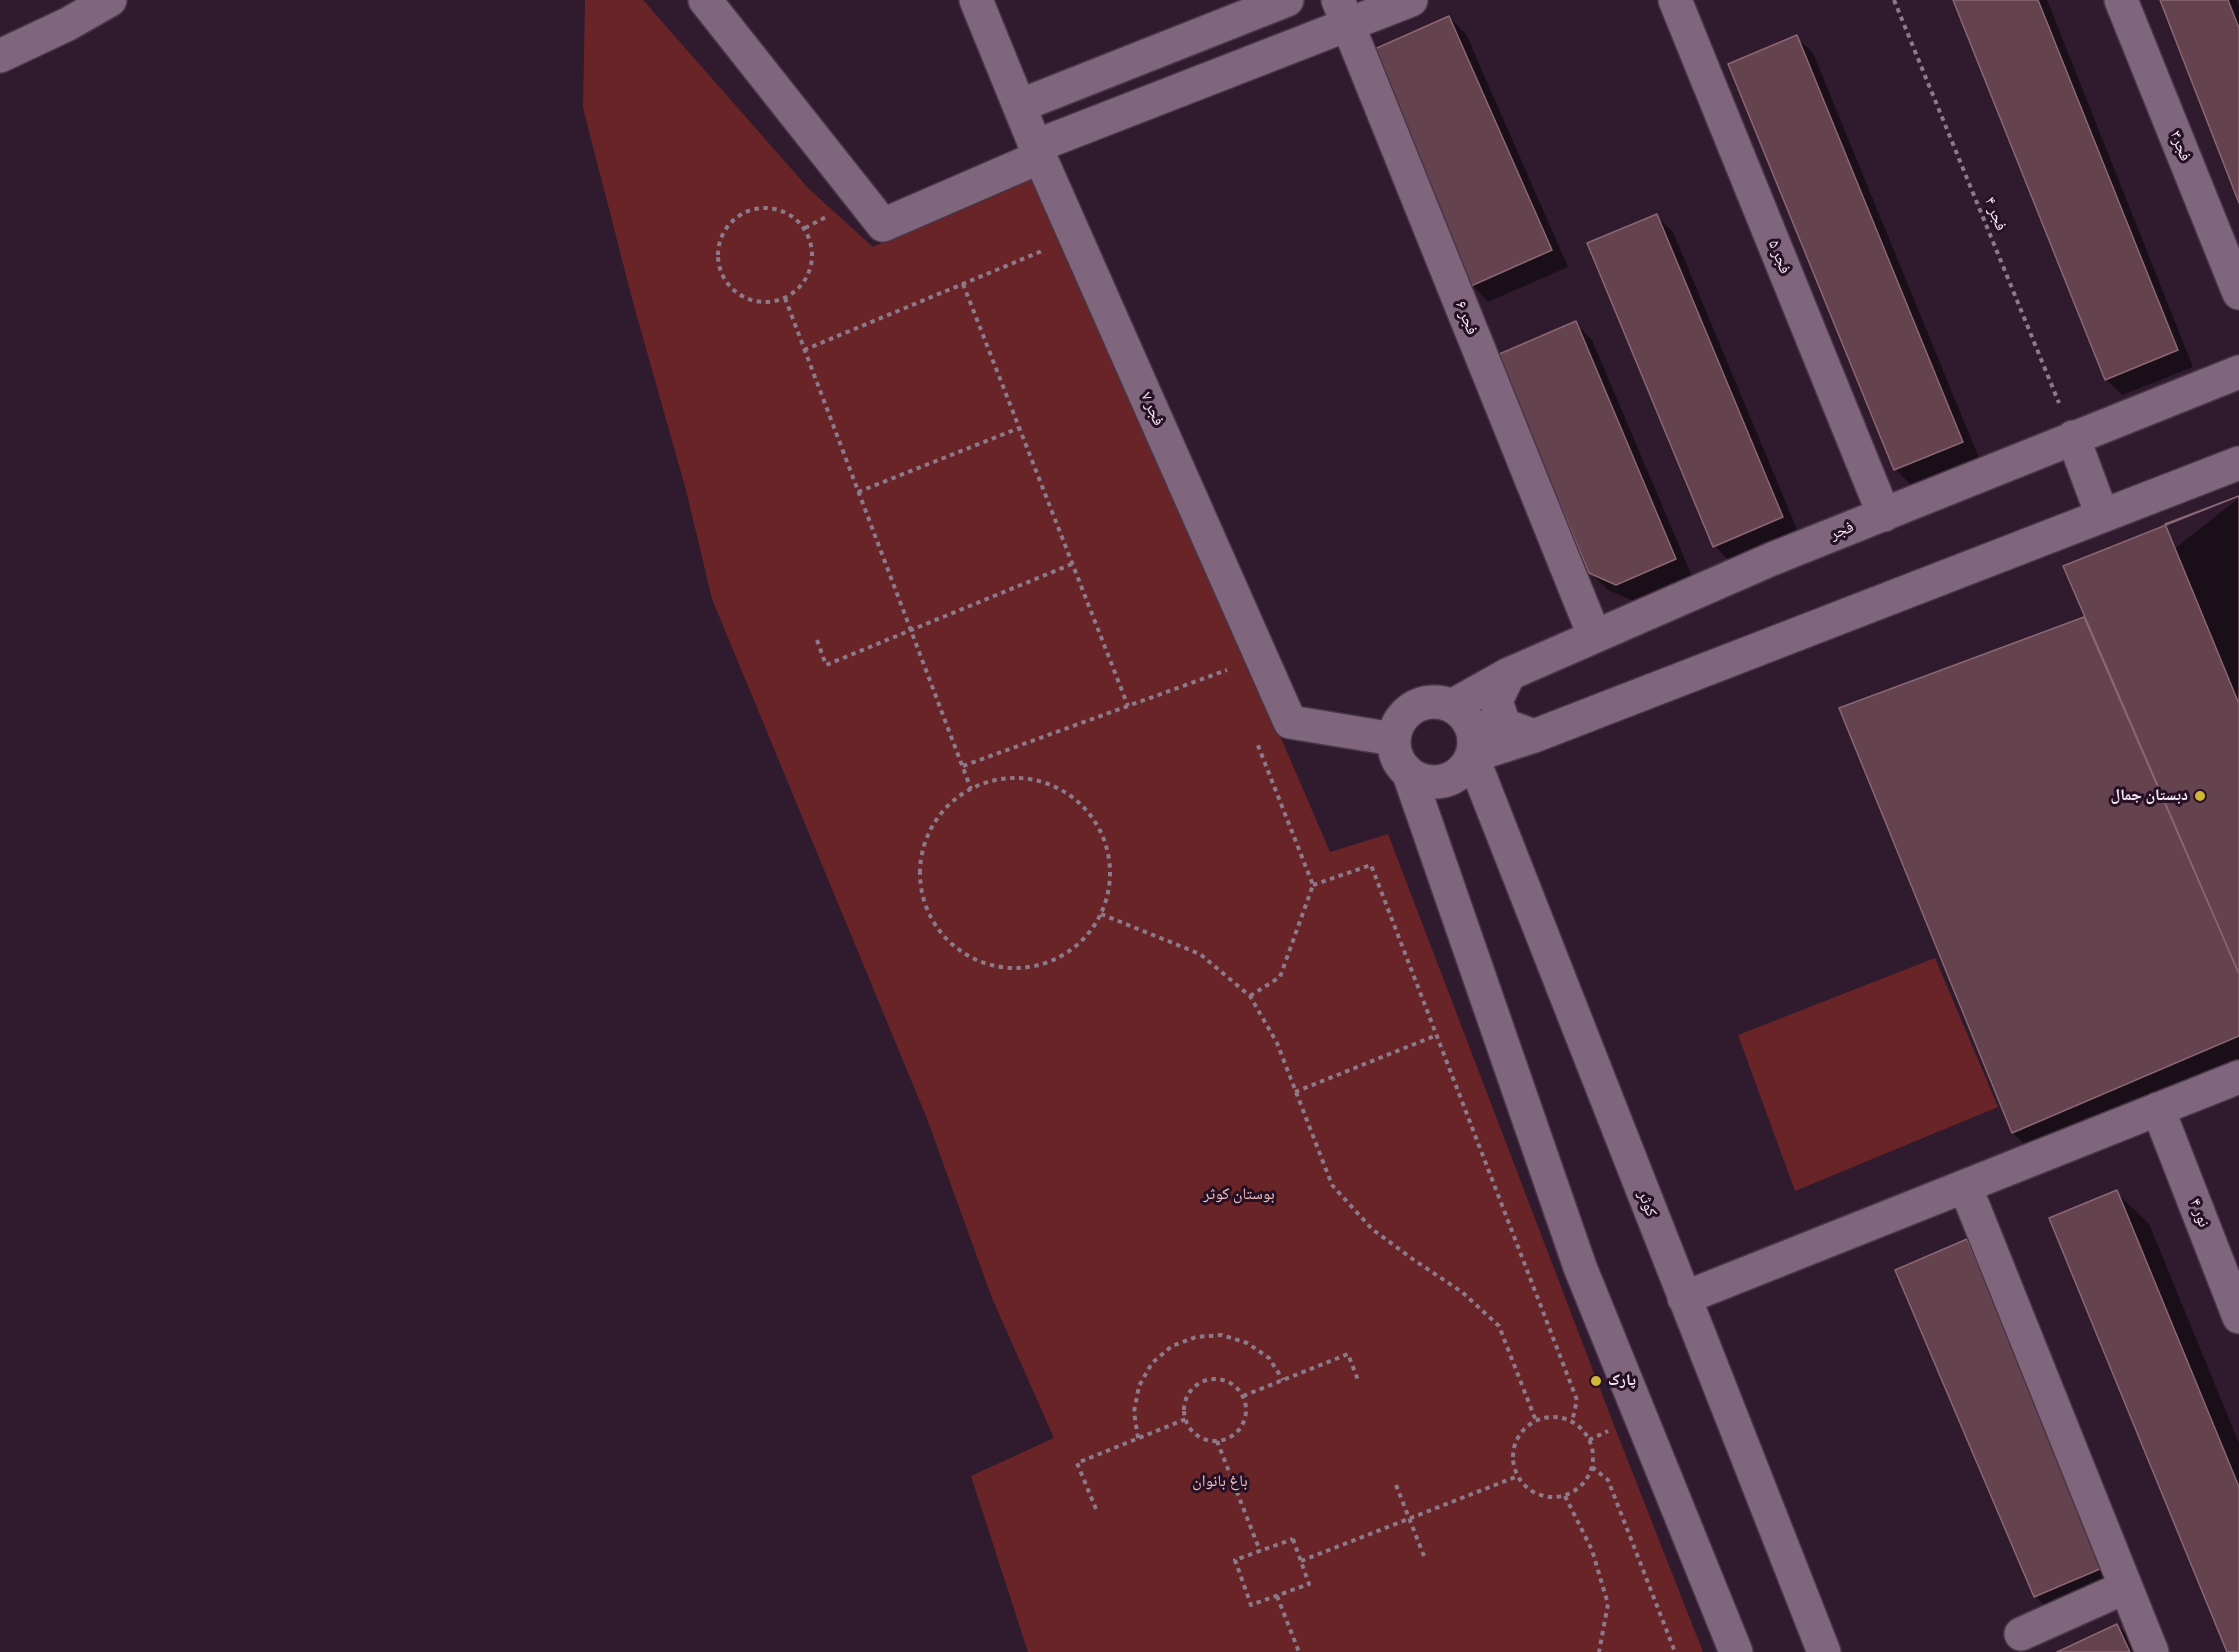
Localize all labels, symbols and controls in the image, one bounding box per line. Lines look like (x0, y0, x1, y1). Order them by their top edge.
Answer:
street label: فجر۳ (2165, 128, 2195, 164)
street label: فجر ۴ (1980, 194, 2010, 234)
street label: فجر ۵ (1764, 237, 1794, 277)
street label: فجر ۶ (1451, 298, 1481, 338)
street label: فجر ۷ (1136, 389, 1168, 429)
street label: فجر (1827, 518, 1857, 544)
place label: دبستان جمال (2110, 786, 2188, 806)
marker: دبستان جمال (2193, 789, 2207, 803)
park label: بوستان کوثر (1203, 1185, 1275, 1205)
street label: کوثر (1633, 1188, 1661, 1220)
street label: نور ۴ (2185, 1196, 2213, 1230)
place label: پارک (1608, 1371, 1636, 1391)
marker: پارک (1589, 1374, 1603, 1388)
park label: باغ بانوان (1192, 1472, 1248, 1492)

